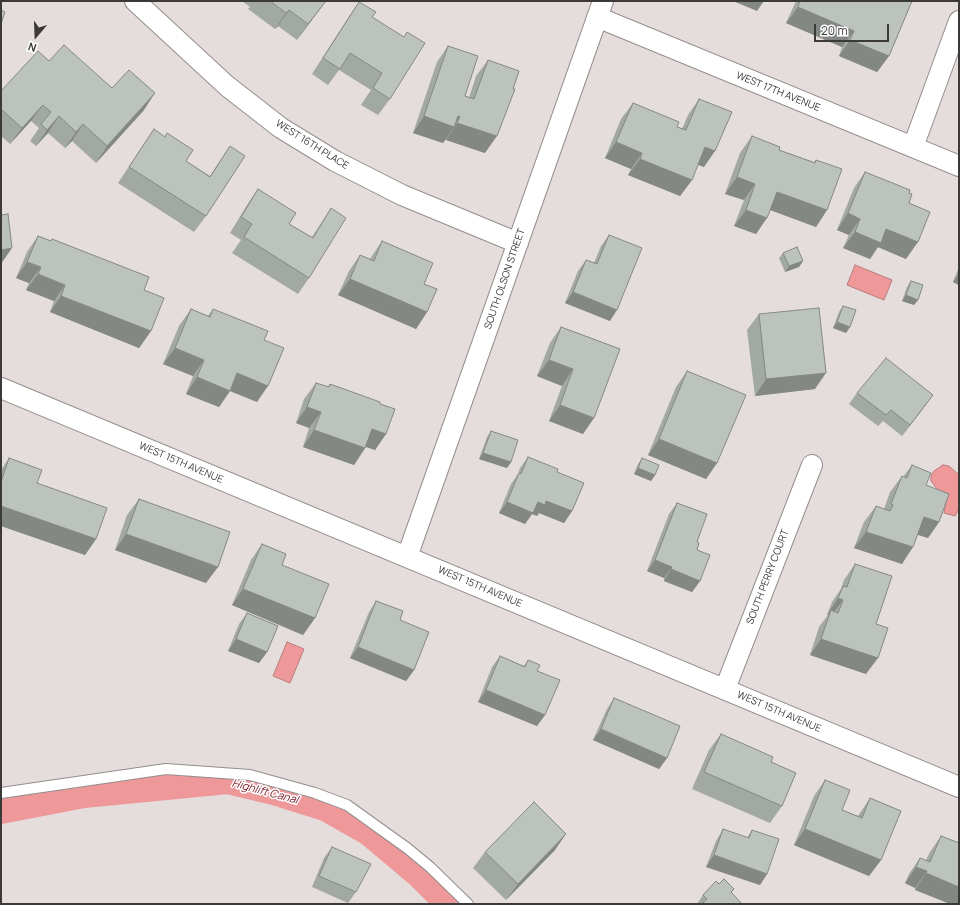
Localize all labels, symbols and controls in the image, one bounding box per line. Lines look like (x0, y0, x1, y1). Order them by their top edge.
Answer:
north arrow (16, 16, 56, 56)
scale bar (816, 16, 891, 42)
text: 20 m (821, 22, 848, 39)
text: N (26, 39, 38, 56)
street label: WEST 17TH AVENUE (734, 70, 822, 114)
street label: WEST 16TH PLACE (273, 118, 351, 172)
street label: SOUTH OLSON STREET (482, 227, 528, 331)
street label: WEST 15TH AVENUE (137, 440, 225, 486)
street label: SOUTH PERRY COURT (744, 528, 792, 626)
street label: WEST 15TH AVENUE (436, 564, 524, 610)
street label: WEST 15TH AVENUE (735, 689, 823, 735)
water label: Highlift Canal (230, 777, 300, 807)

